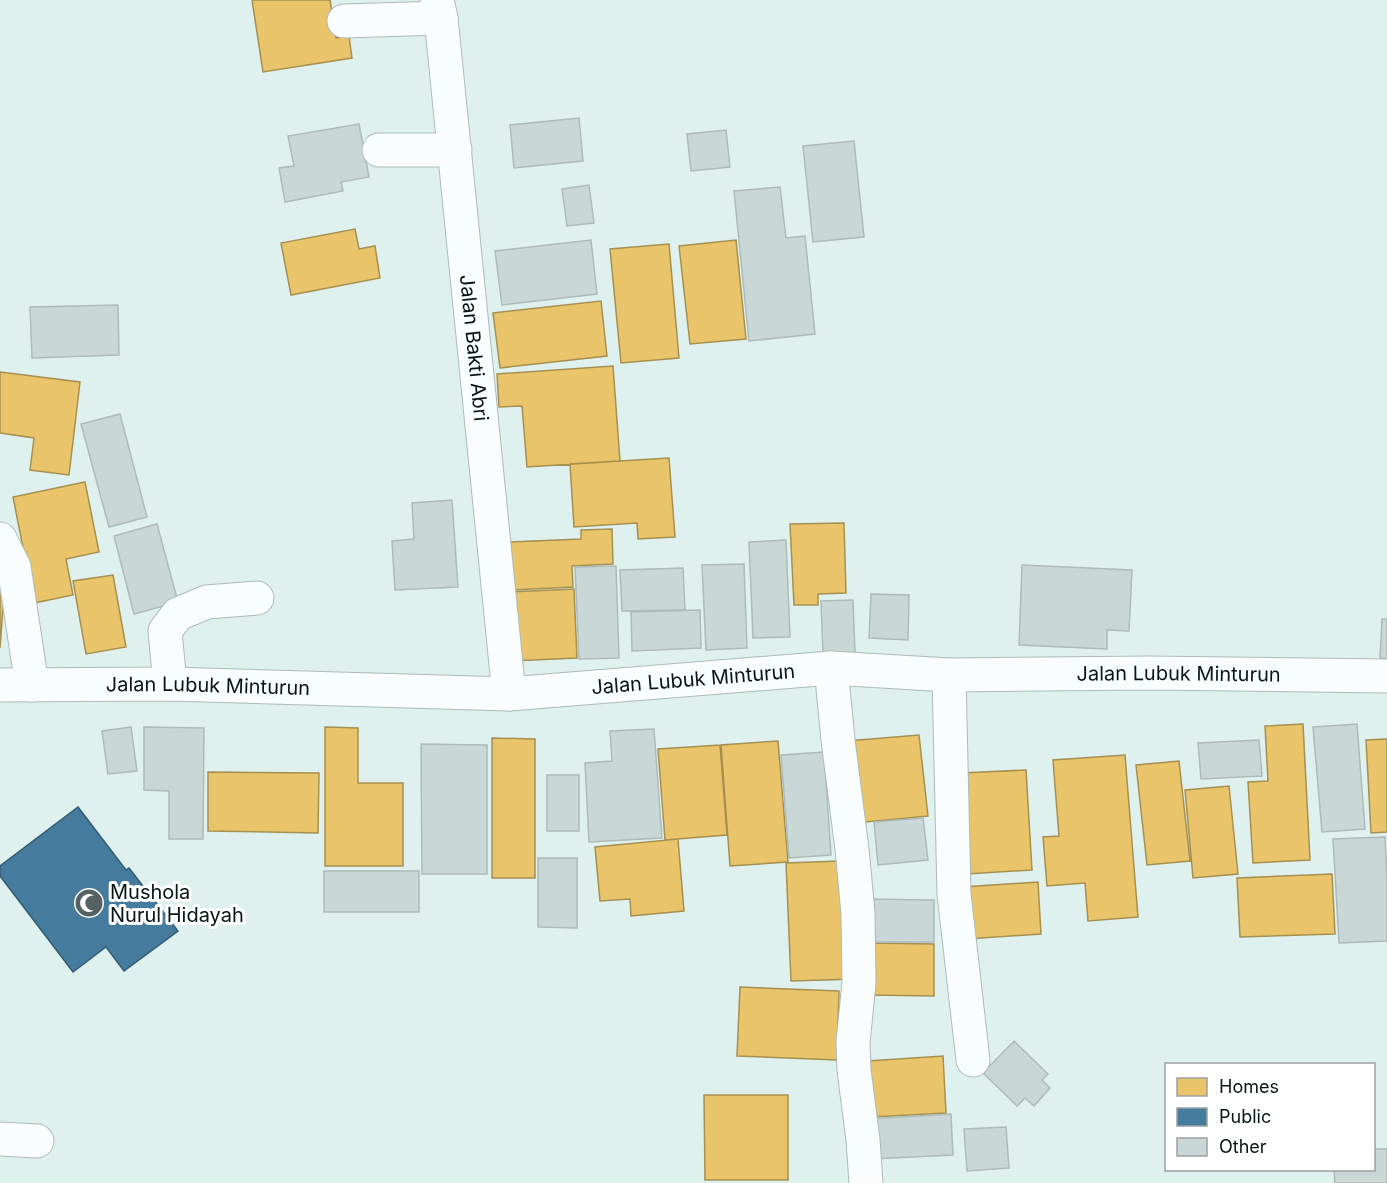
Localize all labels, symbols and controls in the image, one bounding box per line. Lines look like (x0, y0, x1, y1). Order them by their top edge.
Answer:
street label: Jalan Bakti Abri (455, 273, 493, 422)
street label: Jalan Lubuk Minturun (590, 659, 796, 699)
street label: Jalan Lubuk Minturun (1076, 661, 1281, 687)
street label: Jalan Lubuk Minturun (106, 672, 310, 700)
place label: Mushola Nurul Hidayah (110, 880, 244, 927)
mosque icon: Mushola Nurul Hidayah (73, 887, 105, 919)
legend (1165, 1063, 1375, 1171)
text: Homes (1219, 1076, 1279, 1097)
text: Public (1219, 1106, 1271, 1127)
text: Other (1219, 1136, 1267, 1157)

